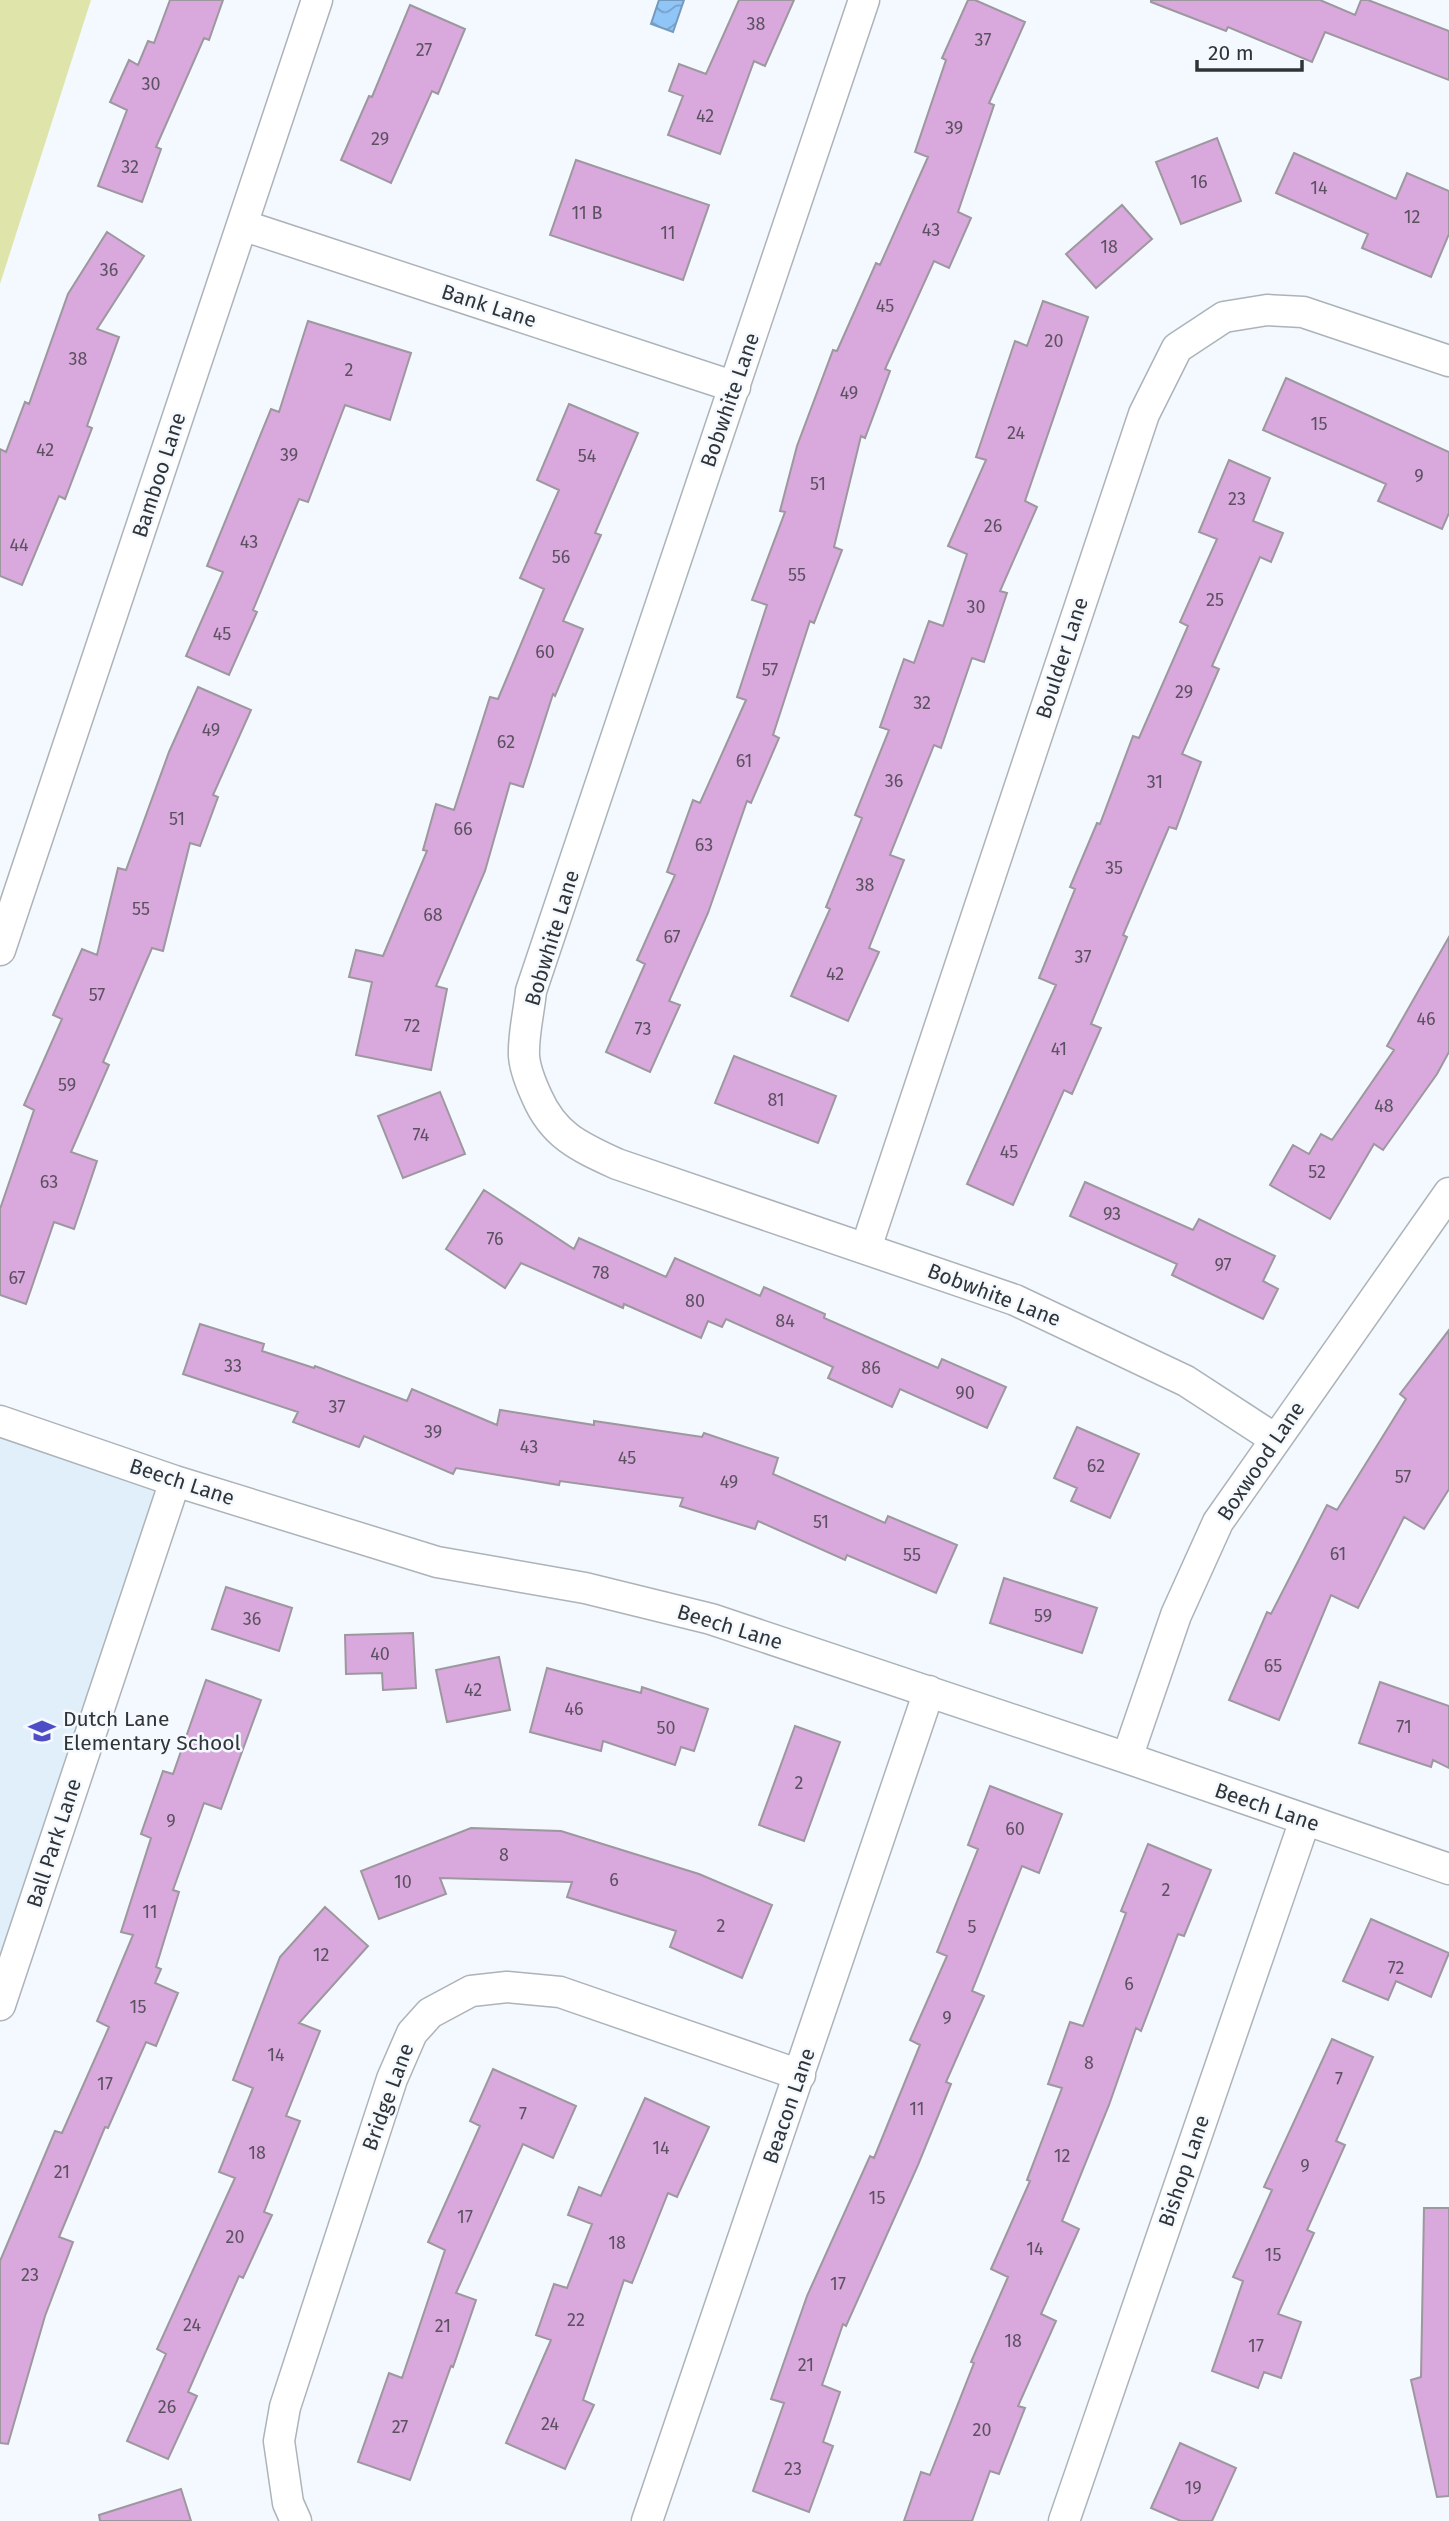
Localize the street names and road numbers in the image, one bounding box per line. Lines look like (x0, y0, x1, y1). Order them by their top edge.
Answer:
street label: Bank Lane (438, 278, 540, 334)
street label: Bobwhite Lane (695, 329, 765, 471)
street label: Bamboo Lane (127, 409, 191, 541)
street label: Boulder Lane (1030, 594, 1094, 722)
street label: Bobwhite Lane (519, 867, 585, 1009)
street label: Bobwhite Lane (924, 1258, 1064, 1332)
street label: Boxwood Lane (1212, 1396, 1310, 1526)
street label: Beech Lane (126, 1453, 238, 1511)
street label: Beech Lane (674, 1599, 786, 1655)
street label: Ball Park Lane (21, 1775, 87, 1911)
street label: Beech Lane (1211, 1777, 1323, 1837)
street label: Bridge Lane (357, 2040, 419, 2154)
street label: Beacon Lane (757, 2045, 821, 2167)
street label: Bishop Lane (1153, 2112, 1215, 2230)

